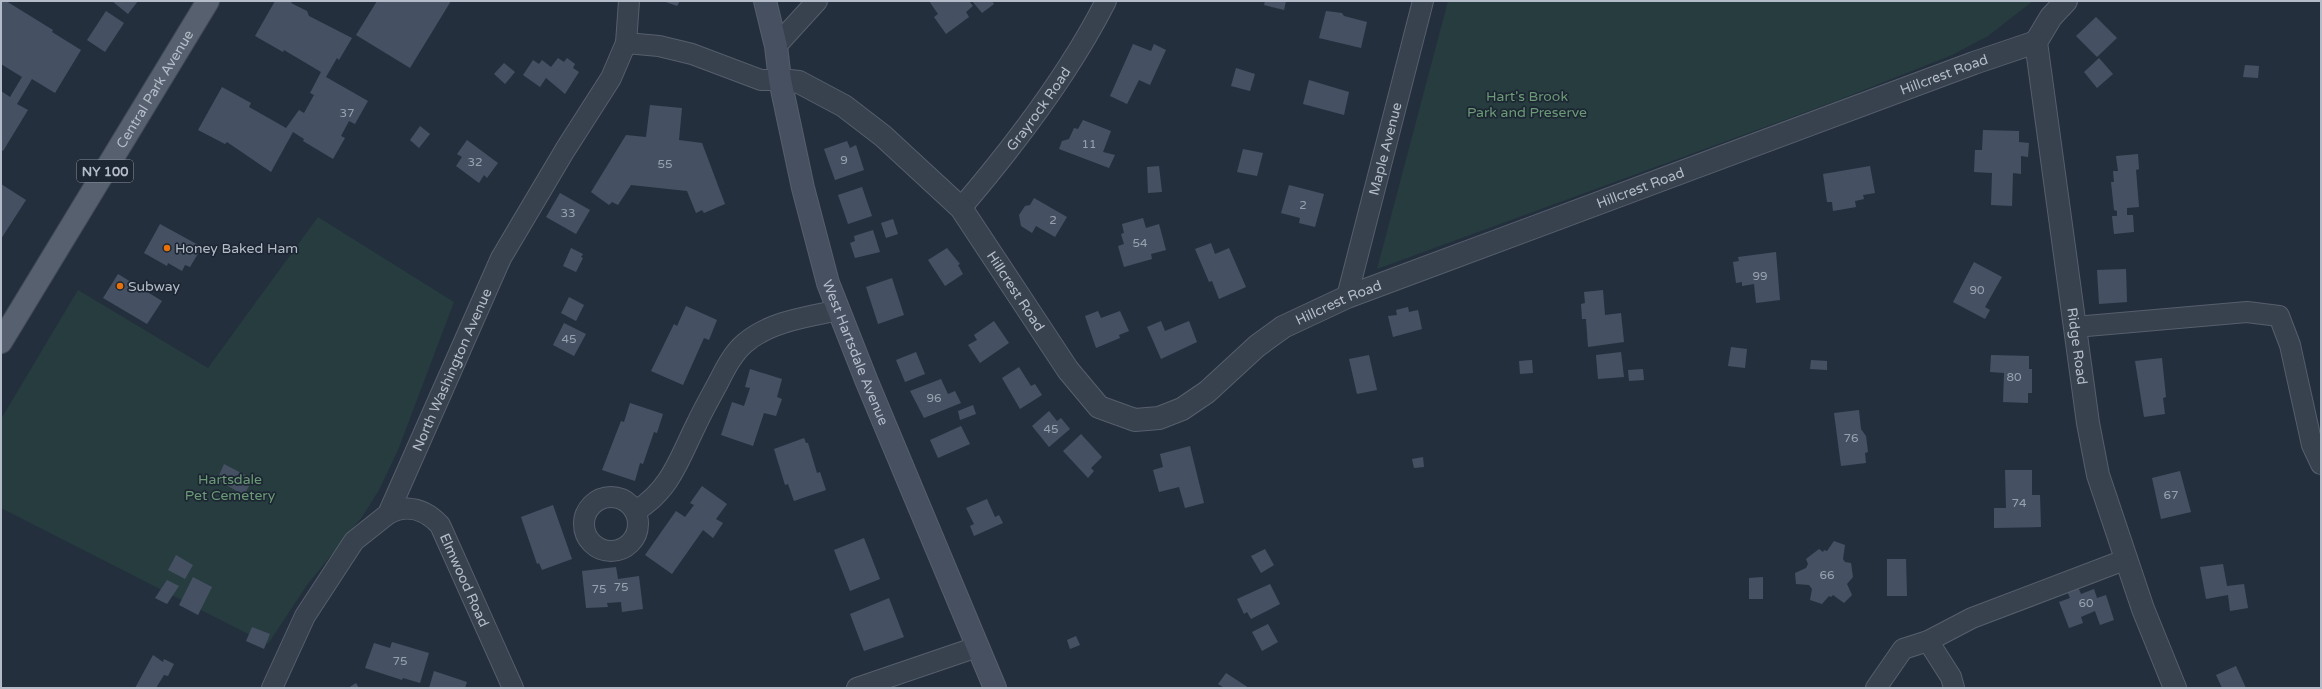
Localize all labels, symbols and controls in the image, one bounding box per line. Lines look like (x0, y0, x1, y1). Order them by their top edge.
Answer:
street label: Central Park Avenue (113, 27, 197, 151)
street label: Hillcrest Road (1898, 51, 1990, 99)
street label: Grayrock Road (1003, 64, 1075, 154)
park label: Hart's Brook Park and Preserve (1467, 88, 1587, 121)
street label: Maple Avenue (1365, 101, 1406, 197)
house number: 37 (339, 106, 355, 120)
house number: 11 (1081, 137, 1097, 151)
house number: 9 (840, 153, 848, 167)
house number: 32 (467, 155, 483, 169)
house number: 55 (657, 157, 673, 171)
road number: NY 100 (77, 160, 133, 182)
street label: Hillcrest Road (1594, 164, 1687, 212)
house number: 2 (1299, 198, 1307, 212)
house number: 33 (560, 206, 576, 220)
house number: 2 (1049, 213, 1057, 227)
house number: 54 (1132, 236, 1148, 250)
place label: Honey Baked Ham (175, 240, 298, 257)
marker: Honey Baked Ham (162, 243, 172, 253)
street label: Hillcrest Road (983, 248, 1048, 335)
house number: 99 (1752, 269, 1768, 283)
street label: Hillcrest Road (1293, 277, 1384, 329)
place label: Subway (128, 278, 181, 295)
street label: West Hartsdale Avenue (819, 278, 892, 428)
marker: Subway (115, 281, 125, 291)
house number: 90 (1969, 283, 1985, 297)
street label: North Washington Avenue (409, 286, 496, 454)
street label: Ridge Road (2063, 306, 2091, 386)
house number: 45 (561, 332, 577, 346)
house number: 80 (2006, 370, 2022, 384)
house number: 96 (926, 391, 942, 405)
house number: 45 (1043, 422, 1059, 436)
house number: 76 (1843, 431, 1859, 445)
park label: Hartsdale Pet Cemetery (185, 471, 276, 504)
house number: 67 (2163, 488, 2179, 502)
house number: 74 (2011, 496, 2027, 510)
street label: Elmwood Road (436, 531, 493, 630)
house number: 66 (1819, 568, 1835, 582)
house number: 75 (613, 580, 629, 594)
house number: 75 (591, 582, 607, 596)
house number: 60 (2078, 596, 2094, 610)
house number: 75 (392, 654, 408, 668)

